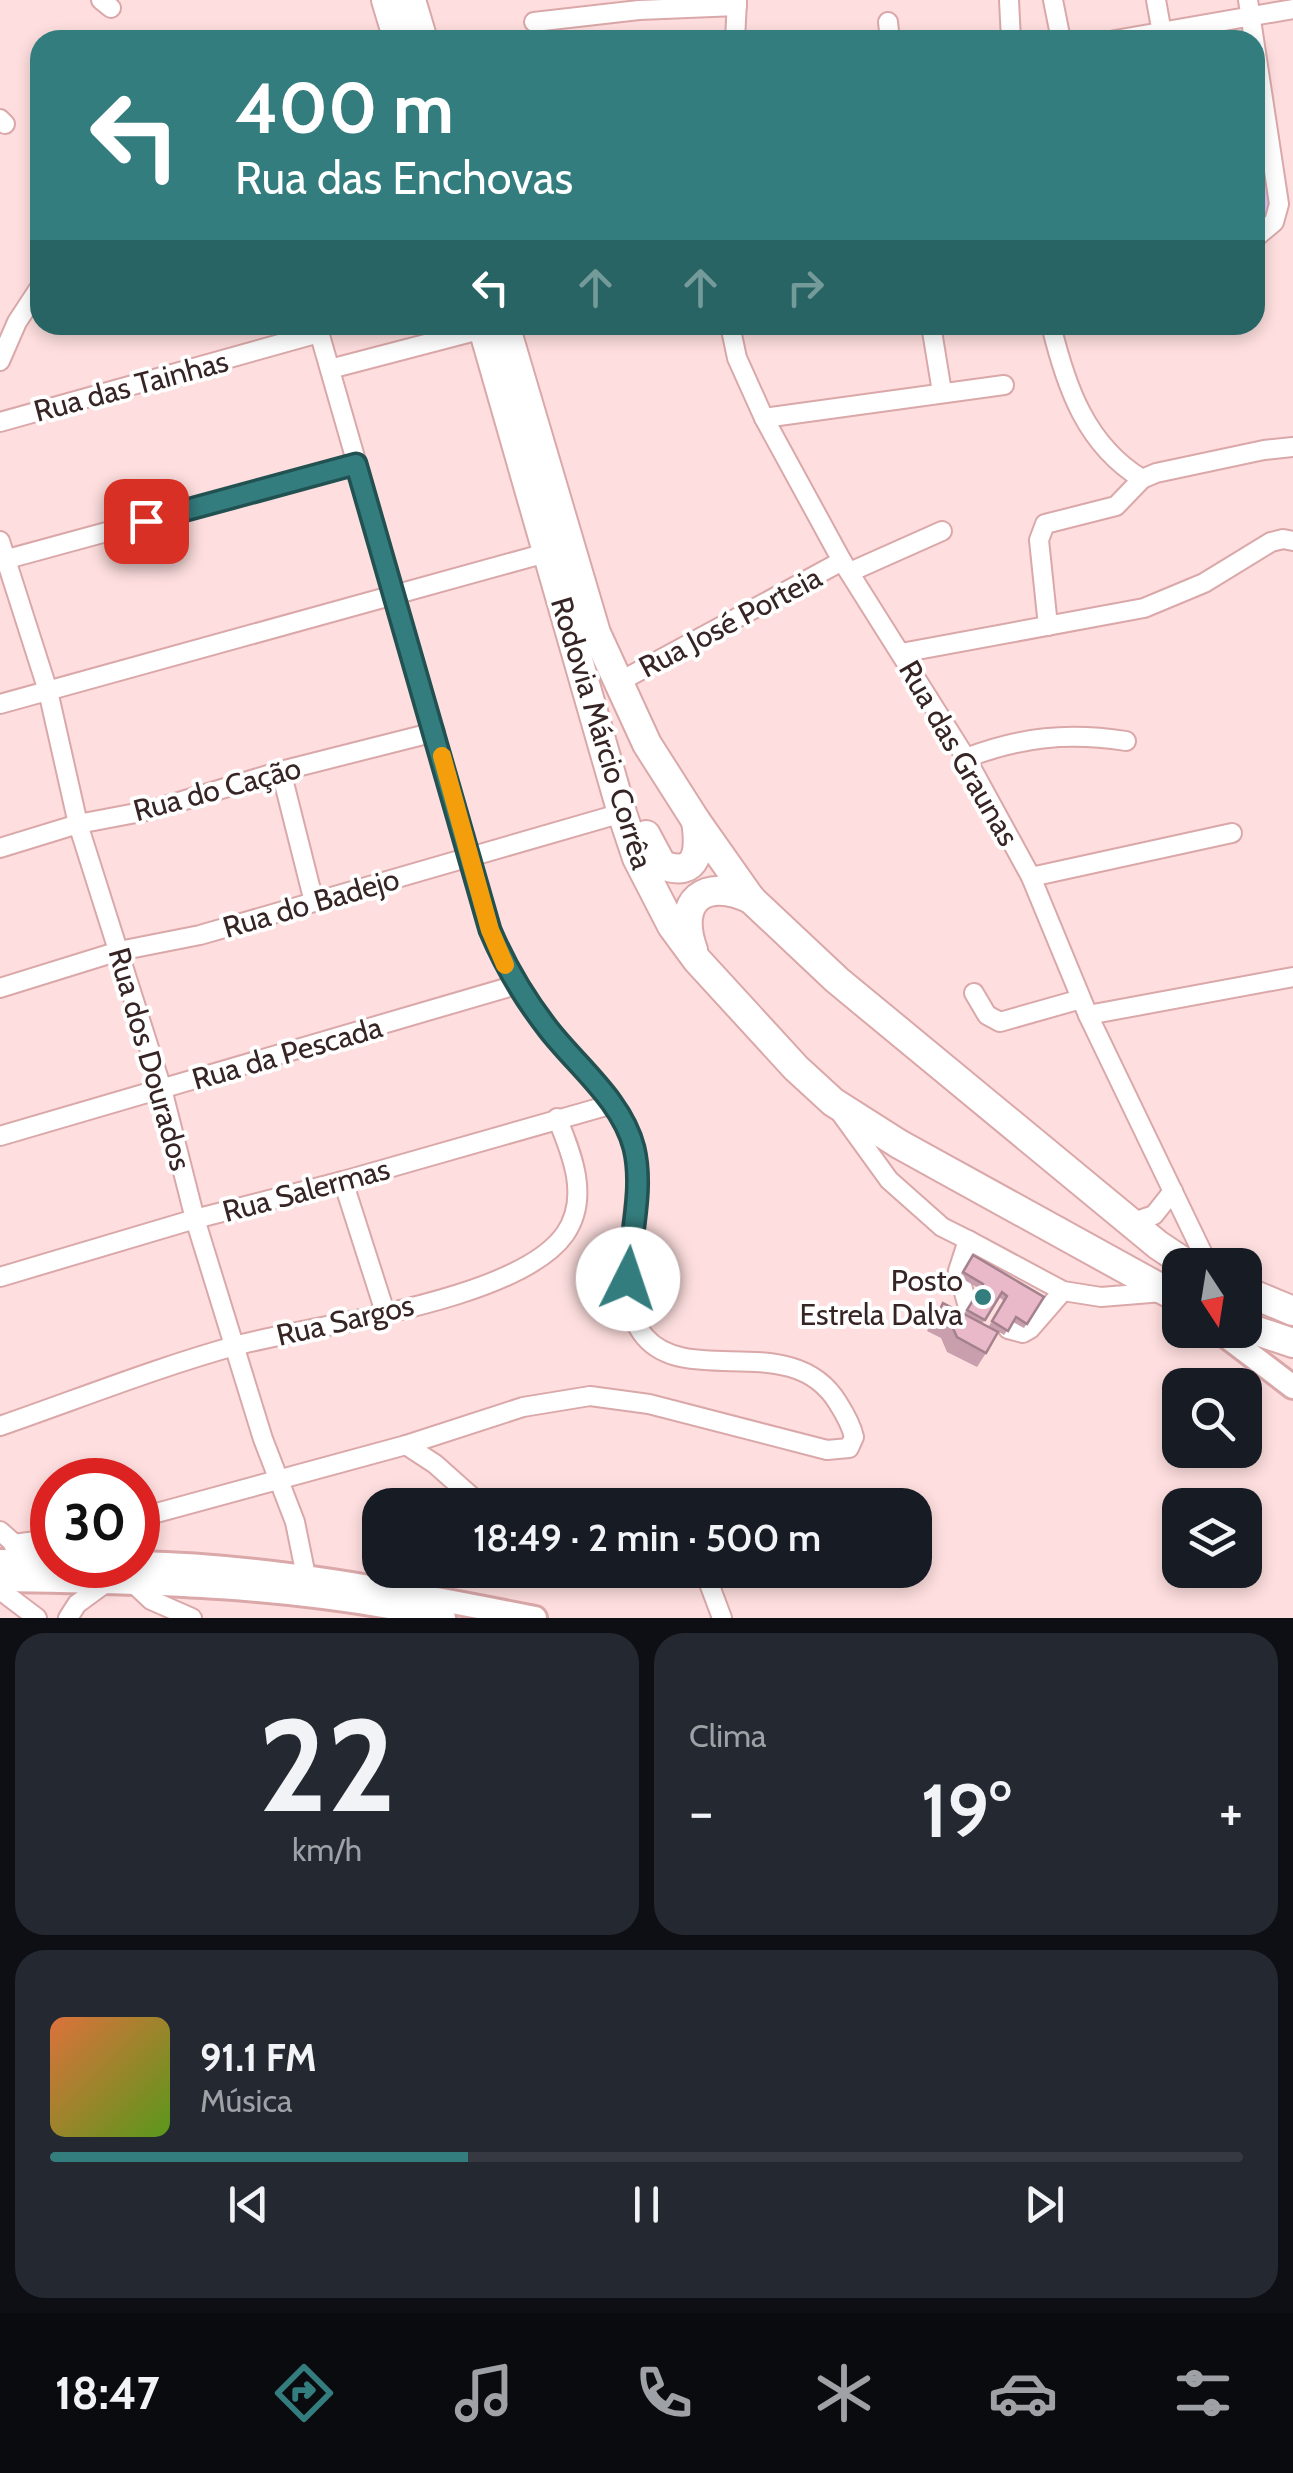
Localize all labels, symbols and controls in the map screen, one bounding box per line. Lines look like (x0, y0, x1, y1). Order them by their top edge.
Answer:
text: 400 m (235, 65, 454, 151)
icon: left (70, 70, 200, 200)
text: Rua das Enchovas (235, 151, 573, 205)
icon: left (463, 260, 518, 315)
icon: ahead (568, 260, 623, 315)
icon: ahead (673, 260, 728, 315)
icon: right (778, 260, 833, 315)
street label: Rua das Tainhas (30, 342, 232, 430)
pin (104, 479, 189, 564)
icon: arrive (119, 494, 174, 549)
street label: Rua José Porteia (632, 558, 828, 686)
street label: Rodovia Márcio Corrêa (543, 592, 661, 874)
street label: Rua das Graunas (891, 654, 1027, 852)
street label: Rua do Cação (129, 749, 305, 829)
street label: Rua do Badejo (219, 860, 403, 946)
street label: Rua dos Dourados (101, 943, 199, 1175)
street label: Rua da Pescada (188, 1008, 387, 1098)
street label: Rua Salermas (218, 1150, 394, 1230)
position arrow (576, 1227, 680, 1331)
north arrow (1162, 1248, 1262, 1348)
map controls (1162, 1248, 1262, 1588)
place label: Posto Estrela Dalva (799, 1262, 964, 1333)
street label: Rua Sargos (273, 1286, 417, 1354)
marker: Posto Estrela Dalva (972, 1286, 994, 1308)
button: search (1162, 1368, 1262, 1468)
speed limit sign: 30 (30, 1458, 160, 1588)
button: layers (1162, 1488, 1262, 1588)
text: 18:49 · 2 min · 500 m (473, 1514, 821, 1561)
text: 22 (258, 1686, 396, 1844)
text: Clima (689, 1716, 766, 1755)
text: 19° (921, 1765, 1011, 1856)
text: − (689, 1778, 713, 1845)
text: + (1219, 1778, 1243, 1845)
text: km/h (292, 1830, 362, 1869)
text: 91.1 FM (200, 2034, 317, 2081)
text: Música (200, 2081, 292, 2120)
icon: previous (221, 2177, 276, 2232)
icon: pause (619, 2177, 674, 2232)
icon: next (1017, 2177, 1072, 2232)
icon: directions (269, 2358, 339, 2428)
icon: music (449, 2358, 519, 2428)
icon: phone (629, 2358, 699, 2428)
icon: climate (809, 2358, 879, 2428)
icon: car (988, 2358, 1058, 2428)
icon: filters (1168, 2358, 1238, 2428)
text: 18:47 (55, 2366, 160, 2420)

